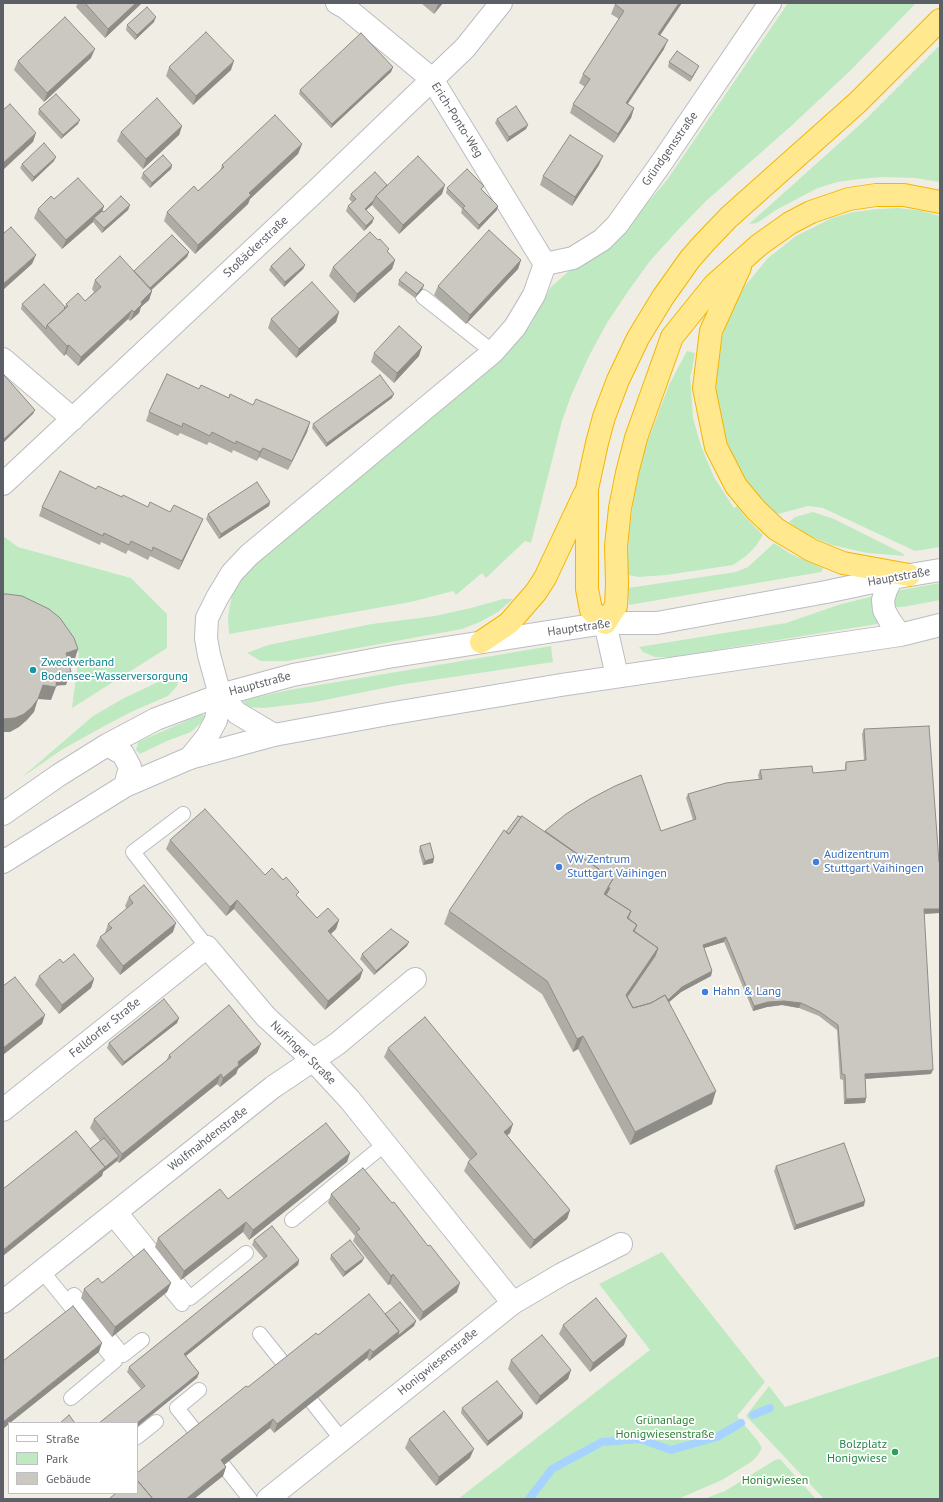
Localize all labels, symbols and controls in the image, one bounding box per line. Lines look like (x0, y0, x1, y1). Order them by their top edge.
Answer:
street label: Erich-Ponto-Weg (428, 80, 486, 160)
street label: Gründgensstraße (639, 109, 701, 189)
street label: Stoßäckerstraße (221, 213, 291, 281)
street label: Hauptstraße (867, 564, 931, 590)
street label: Hauptstraße (547, 616, 611, 640)
place label: Zweckverband Bodensee-Wasserversorgung (41, 656, 188, 684)
marker: Zweckverband Bodensee-Wasserversorgung (28, 665, 38, 675)
street label: Hauptstraße (228, 669, 292, 699)
place label: Audizentrum Stuttgart Vaihingen (824, 848, 924, 876)
place label: VW Zentrum Stuttgart Vaihingen (567, 853, 667, 881)
marker: Audizentrum Stuttgart Vaihingen (811, 857, 821, 867)
marker: VW Zentrum Stuttgart Vaihingen (554, 862, 564, 872)
place label: Hahn & Lang (713, 985, 781, 999)
marker: Hahn & Lang (700, 987, 710, 997)
street label: Felldorfer Straße (67, 995, 143, 1061)
street label: Nufringer Straße (267, 1018, 339, 1088)
street label: Wolfmahdenstraße (165, 1103, 251, 1175)
street label: Honigwiesenstraße (395, 1325, 481, 1399)
park label: Grünanlage Honigwiesenstraße (616, 1414, 714, 1442)
legend (8, 1422, 138, 1494)
text: Straße (46, 1431, 80, 1446)
place label: Bolzplatz Honigwiese (827, 1438, 887, 1466)
marker: Bolzplatz Honigwiese (890, 1447, 900, 1457)
text: Park (46, 1451, 68, 1466)
text: Gebäude (46, 1471, 91, 1486)
park label: Honigwiesen (742, 1474, 808, 1488)

